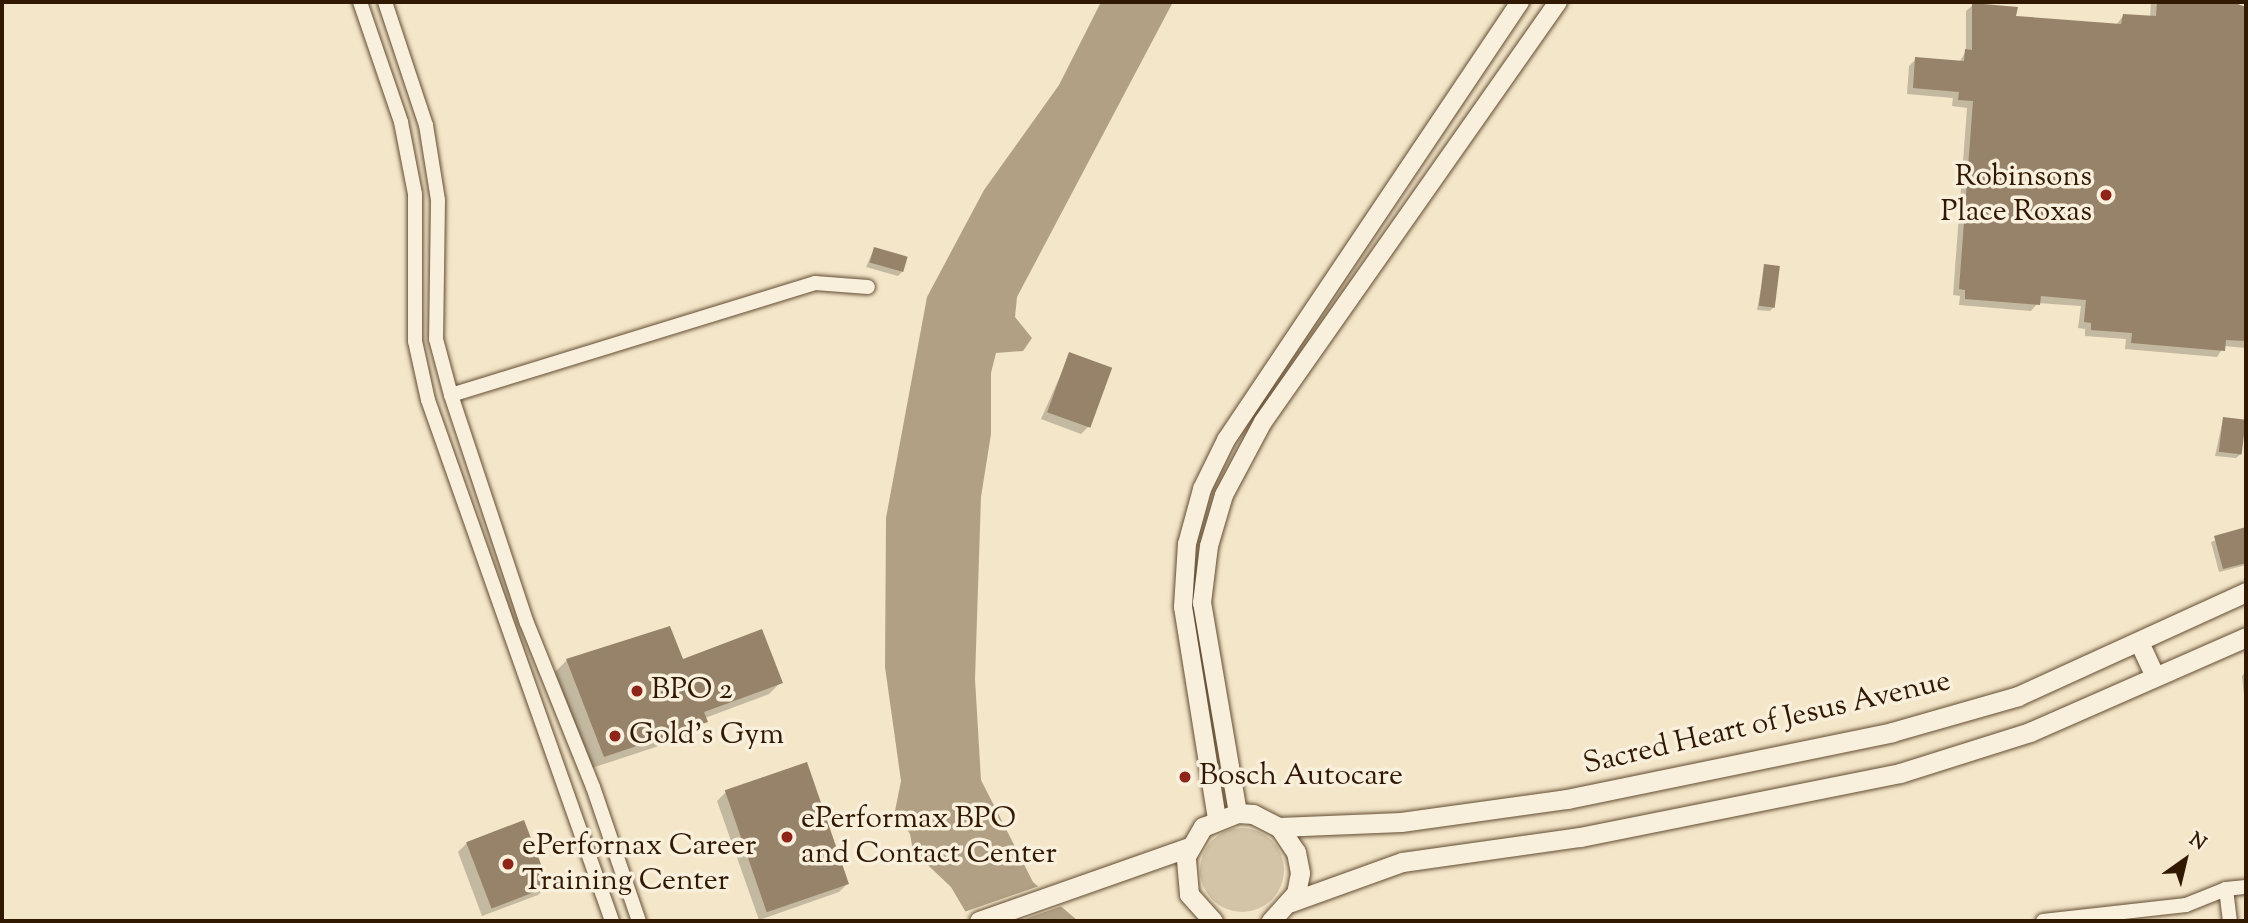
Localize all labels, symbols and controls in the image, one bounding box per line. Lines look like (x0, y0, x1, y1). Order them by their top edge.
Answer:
place label: Robinsons Place Roxas (1941, 160, 2092, 230)
marker: Robinsons Place Roxas (2098, 187, 2114, 203)
street label: Sacred Heart of Jesus Avenue (1580, 664, 1954, 784)
place label: BPO 2 (651, 673, 733, 709)
marker: BPO 2 (629, 683, 645, 699)
place label: Gold's Gym (629, 718, 784, 754)
marker: Gold's Gym (607, 728, 623, 744)
place label: Bosch Autocare (1199, 759, 1403, 795)
marker: Bosch Autocare (1177, 769, 1193, 785)
place label: ePerformax BPO and Contact Center (801, 802, 1057, 872)
north arrow (2150, 825, 2220, 895)
text: N (2183, 827, 2211, 858)
place label: ePerfornax Career Training Center (522, 829, 756, 900)
marker: ePerformax BPO and Contact Center (779, 829, 795, 845)
marker: ePerfornax Career Training Center (500, 856, 516, 872)

